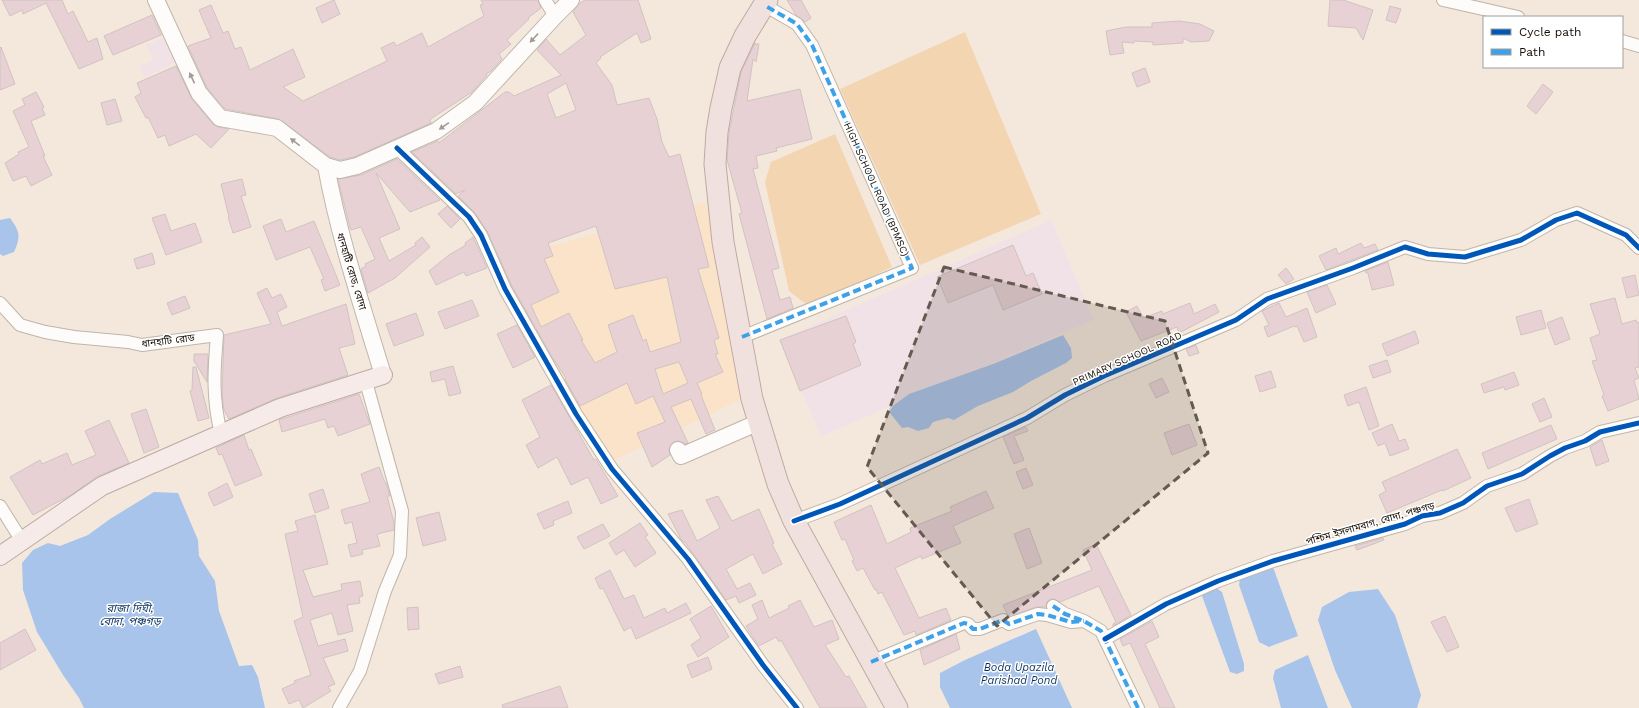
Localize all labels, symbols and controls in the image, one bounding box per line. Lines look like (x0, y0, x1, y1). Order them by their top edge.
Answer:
legend (1483, 16, 1623, 68)
text: Cycle path (1519, 25, 1581, 39)
one-way arrow (529, 33, 539, 43)
text: Path (1519, 45, 1545, 59)
one-way arrow (189, 72, 195, 84)
street label: HIGH SCHOOL ROAD (BPMSC) (842, 121, 911, 258)
one-way arrow (438, 122, 449, 130)
one-way arrow (290, 138, 301, 147)
street label: ধানহাটি রোড, বোদা (335, 231, 369, 311)
street label: PRIMARY SCHOOL ROAD (1071, 329, 1183, 388)
street label: ধানহাটি রোড (141, 332, 196, 349)
street label: পশ্চিম ইসলামবাগ, বোদা, পঞ্চগড় (1304, 500, 1437, 547)
water label: রাজা দিঘী, বোদা, পঞ্চগড় (99, 602, 163, 628)
water label: Boda Upazila Parishad Pond (981, 661, 1058, 687)

